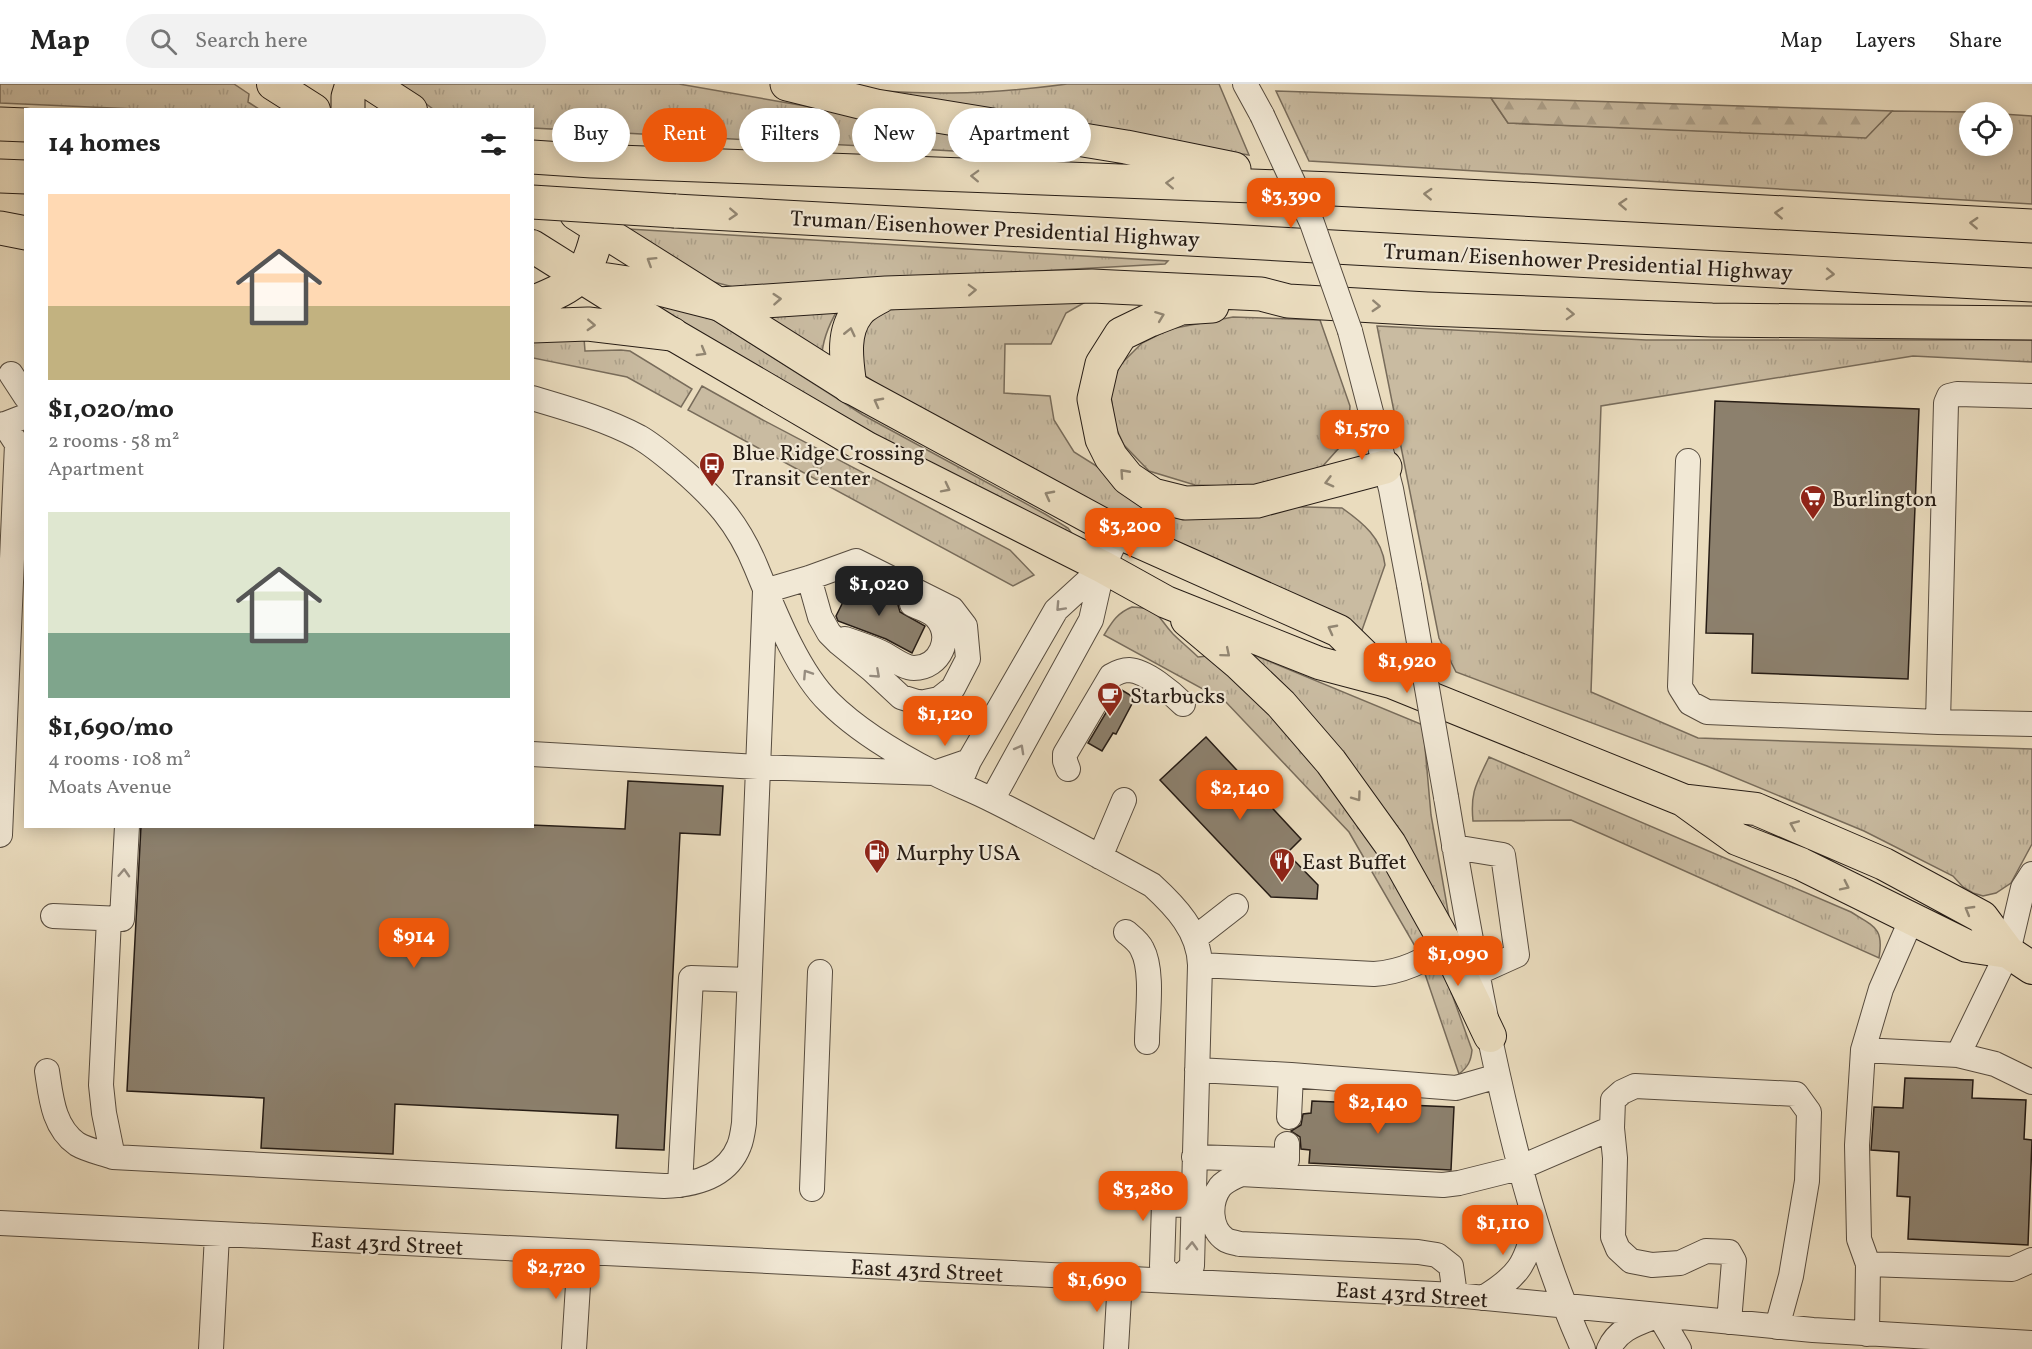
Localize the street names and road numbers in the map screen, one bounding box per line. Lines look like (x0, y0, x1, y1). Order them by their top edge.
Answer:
street label: Truman/Eisenhower Presidential Highway (789, 204, 1201, 257)
street label: Truman/Eisenhower Presidential Highway (1382, 237, 1794, 290)
street label: East 43rd Street (310, 1226, 464, 1265)
street label: East 43rd Street (850, 1253, 1004, 1292)
street label: East 43rd Street (1334, 1276, 1489, 1317)

